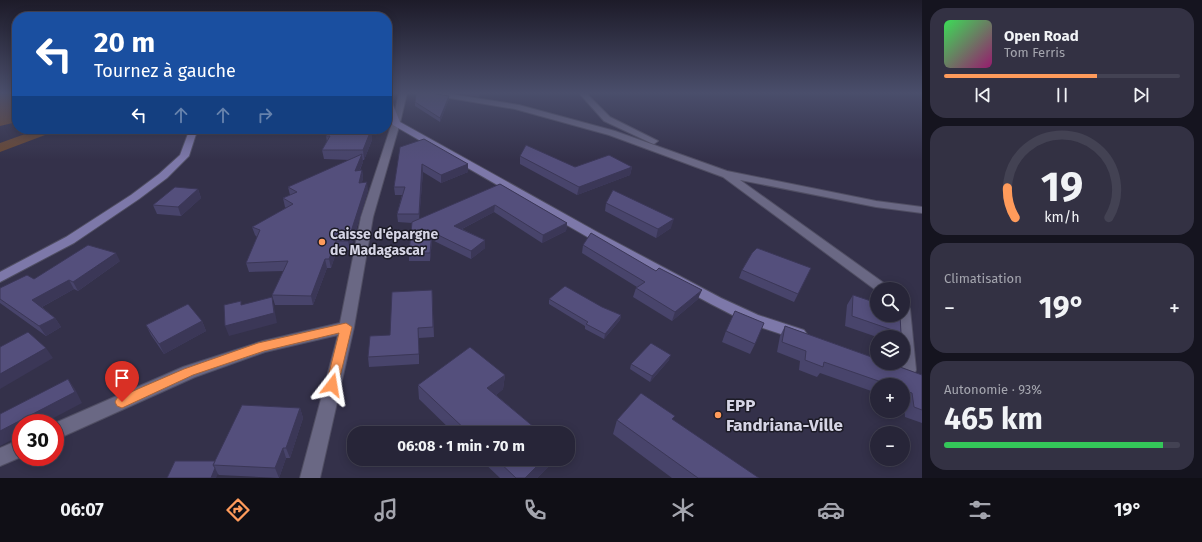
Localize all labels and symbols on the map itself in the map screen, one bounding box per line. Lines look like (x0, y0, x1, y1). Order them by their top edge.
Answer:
place label: Caisse d'épargne de Madagascar (330, 226, 438, 259)
marker: Caisse d'épargne de Madagascar (317, 237, 327, 247)
pin (105, 361, 139, 402)
position arrow (311, 364, 353, 406)
place label: EPP Fandriana-Ville (726, 395, 843, 436)
marker: EPP Fandriana-Ville (713, 410, 723, 420)
speed limit sign: 30 (12, 414, 64, 466)

